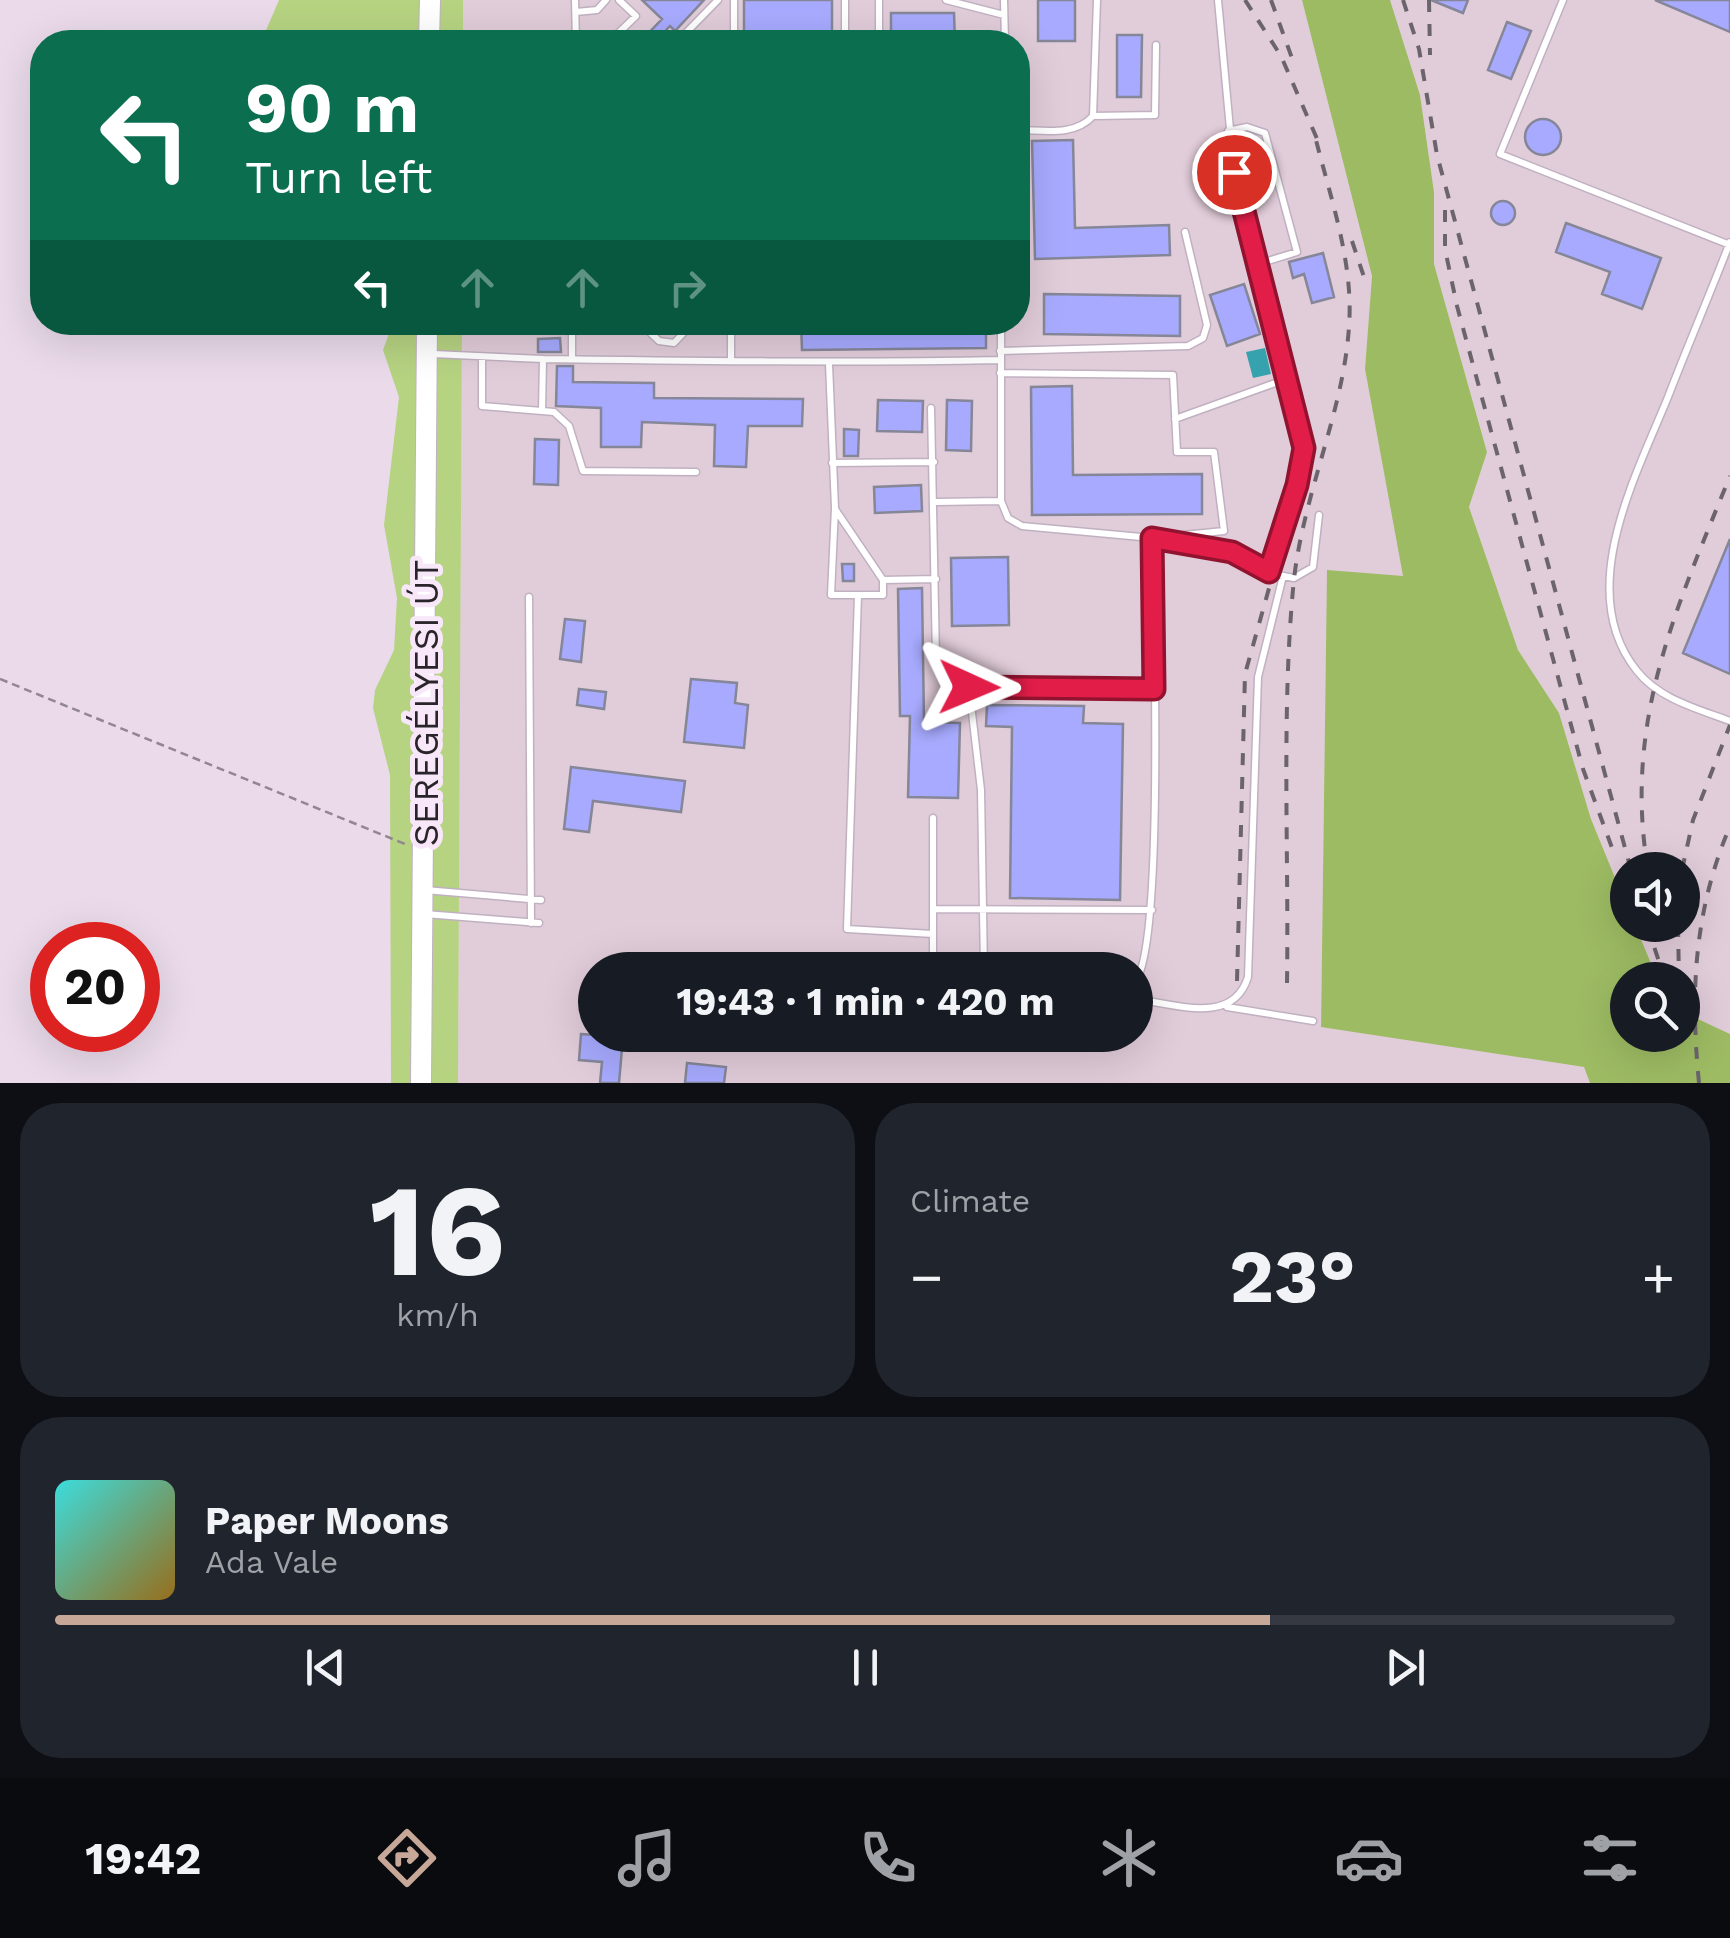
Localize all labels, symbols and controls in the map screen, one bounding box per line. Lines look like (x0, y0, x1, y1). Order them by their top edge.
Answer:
text: 90 m (245, 67, 419, 149)
icon: left (80, 70, 210, 200)
pin (1192, 130, 1277, 215)
icon: arrive (1207, 145, 1262, 200)
text: Turn left (245, 151, 432, 204)
icon: left (345, 260, 400, 315)
icon: ahead (450, 260, 505, 315)
icon: ahead (555, 260, 610, 315)
icon: right (660, 260, 715, 315)
street label: SEREGÉLYESI ÚT (405, 560, 447, 846)
position arrow (917, 635, 1021, 739)
map controls (1610, 852, 1700, 1052)
button: sound (1610, 852, 1700, 942)
speed limit sign: 20 (30, 922, 160, 1052)
button: search (1610, 962, 1700, 1052)
text: 19:43 · 1 min · 420 m (677, 980, 1054, 1024)
text: 16 (369, 1154, 506, 1307)
text: Climate (910, 1182, 1030, 1220)
text: 23° (1229, 1232, 1356, 1320)
text: − (910, 1245, 943, 1309)
text: + (1642, 1245, 1675, 1309)
text: km/h (396, 1296, 479, 1334)
text: Paper Moons (205, 1499, 449, 1543)
text: Ada Vale (205, 1543, 338, 1581)
icon: previous (298, 1640, 353, 1695)
icon: pause (838, 1640, 893, 1695)
icon: next (1378, 1640, 1433, 1695)
icon: directions (372, 1823, 442, 1893)
icon: music (612, 1823, 682, 1893)
icon: phone (853, 1823, 923, 1893)
icon: climate (1094, 1823, 1164, 1893)
icon: car (1334, 1823, 1404, 1893)
icon: filters (1575, 1823, 1645, 1893)
text: 19:42 (85, 1832, 201, 1885)

